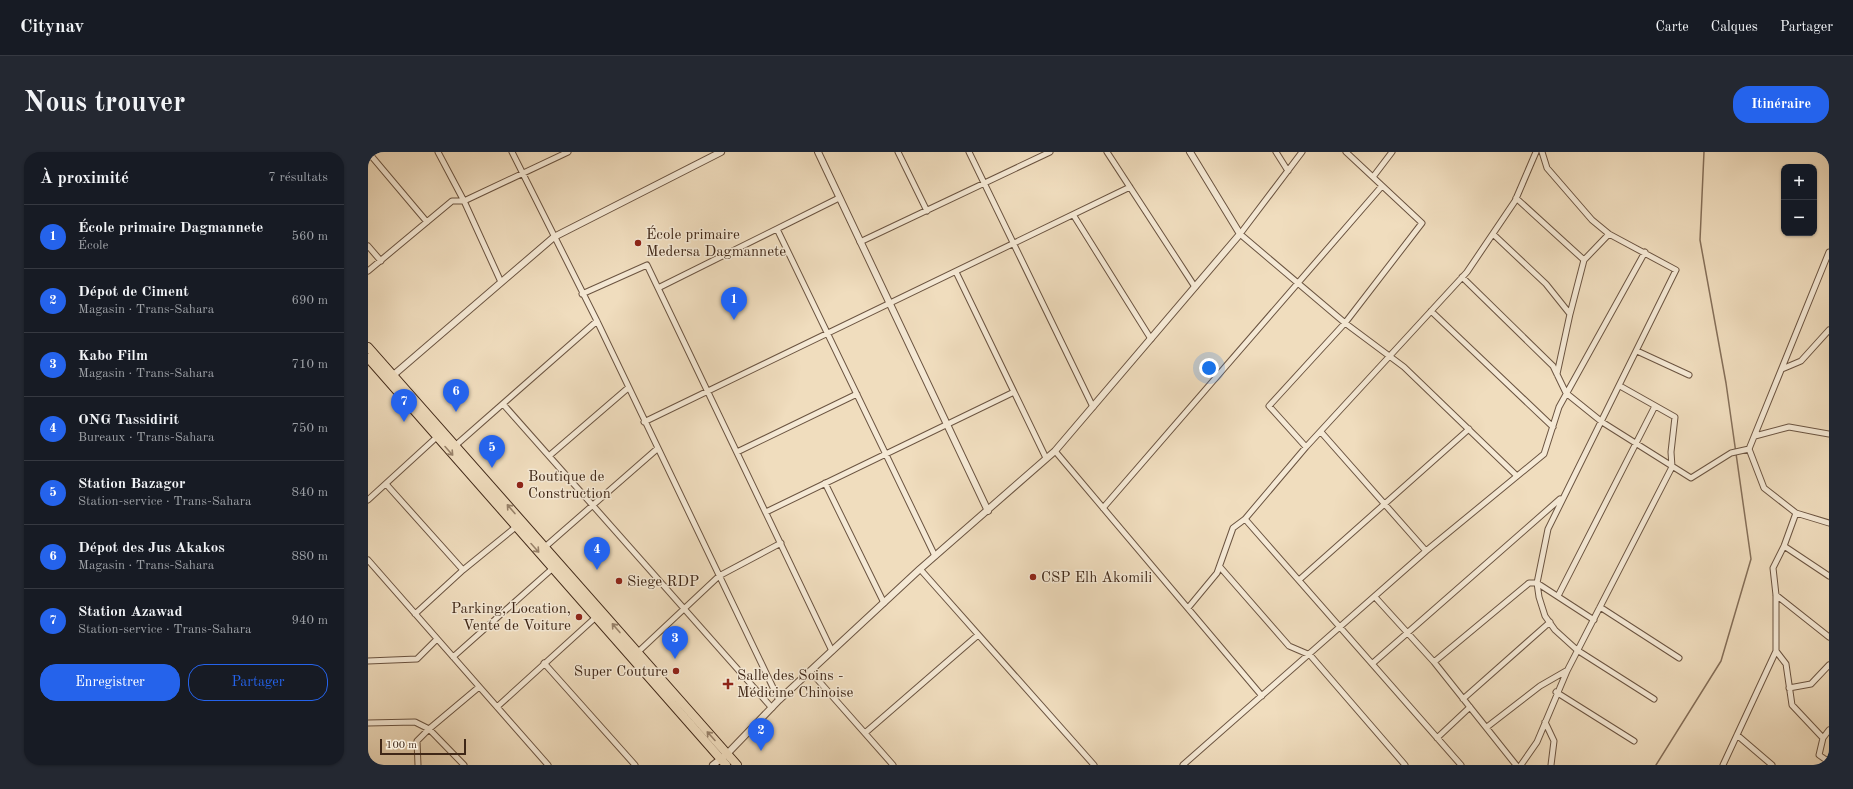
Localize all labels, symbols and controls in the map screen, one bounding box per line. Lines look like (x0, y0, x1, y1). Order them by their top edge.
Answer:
text: Citynav (20, 18, 84, 37)
text: Carte (1655, 20, 1689, 34)
text: Calques (1711, 20, 1758, 34)
text: Partager (1780, 20, 1833, 34)
button: Itinéraire (1733, 86, 1829, 123)
text: Nous trouver (24, 90, 185, 118)
map controls (1781, 164, 1817, 236)
button: + (1781, 164, 1817, 200)
text: À proximité (40, 170, 129, 187)
text: 7 résultats (268, 171, 328, 184)
button: − (1781, 200, 1817, 236)
text: École primaire Dagmannete (78, 221, 263, 236)
place label: École primaire Medersa Dagmannete (646, 225, 786, 260)
text: 1 (49, 230, 57, 243)
text: 560 m (291, 230, 328, 243)
marker: École primaire Medersa Dagmannete (633, 238, 643, 248)
text: École (78, 239, 109, 252)
text: Dépot de Ciment (78, 285, 189, 300)
pin: 1 (721, 287, 747, 320)
text: 2 (49, 294, 57, 307)
text: 690 m (291, 294, 328, 307)
text: Magasin · Trans-Sahara (78, 303, 214, 316)
text: Kabo Film (78, 349, 148, 364)
text: 3 (49, 358, 57, 371)
text: 710 m (291, 358, 328, 371)
your location (1199, 358, 1219, 378)
text: Magasin · Trans-Sahara (78, 367, 214, 380)
pin: 6 (443, 379, 469, 412)
pin: 7 (391, 389, 417, 422)
text: ONG Tassidirit (78, 413, 179, 428)
text: 4 (49, 422, 57, 435)
text: 750 m (291, 422, 328, 435)
text: Bureaux · Trans-Sahara (78, 431, 215, 444)
pin: 5 (479, 435, 505, 468)
one-way arrow (444, 446, 453, 456)
place label: Boutique de Construction (528, 470, 611, 502)
text: Station Bazagor (78, 477, 186, 492)
marker: Boutique de Construction (515, 480, 525, 490)
text: 5 (49, 486, 57, 499)
text: 840 m (291, 486, 328, 499)
text: Station-service · Trans-Sahara (78, 495, 252, 508)
one-way arrow (507, 504, 516, 514)
pin: 4 (584, 537, 610, 570)
text: Dépot des Jus Akakos (78, 541, 225, 556)
one-way arrow (531, 543, 540, 553)
text: 6 (49, 550, 57, 563)
text: 880 m (291, 550, 328, 563)
text: Magasin · Trans-Sahara (78, 559, 214, 572)
place label: CSP Elh Akomili (1041, 571, 1152, 586)
marker: CSP Elh Akomili (1028, 572, 1038, 582)
place label: Siege RDP (627, 575, 699, 590)
marker: Siege RDP (614, 576, 624, 586)
place label: Parking, Location, Vente de Voiture (451, 602, 571, 634)
text: Station Azawad (78, 605, 183, 620)
marker: Parking, Location, Vente de Voiture (574, 612, 584, 622)
text: 7 (49, 614, 57, 627)
text: 940 m (291, 614, 328, 627)
one-way arrow (611, 622, 620, 633)
text: Station-service · Trans-Sahara (78, 623, 252, 636)
pin: 3 (662, 626, 688, 659)
button: Enregistrer (40, 664, 180, 701)
button: Partager (188, 664, 328, 701)
place label: Super Couture (574, 665, 668, 680)
marker: Super Couture (671, 666, 681, 676)
place label: Salle des Soins - Médicine Chinoise (737, 669, 854, 701)
marker: Salle des Soins - Médicine Chinoise (722, 678, 734, 690)
pin: 2 (748, 718, 774, 751)
one-way arrow (706, 731, 715, 741)
scale bar (380, 737, 466, 756)
text: 100 m (386, 740, 417, 751)

